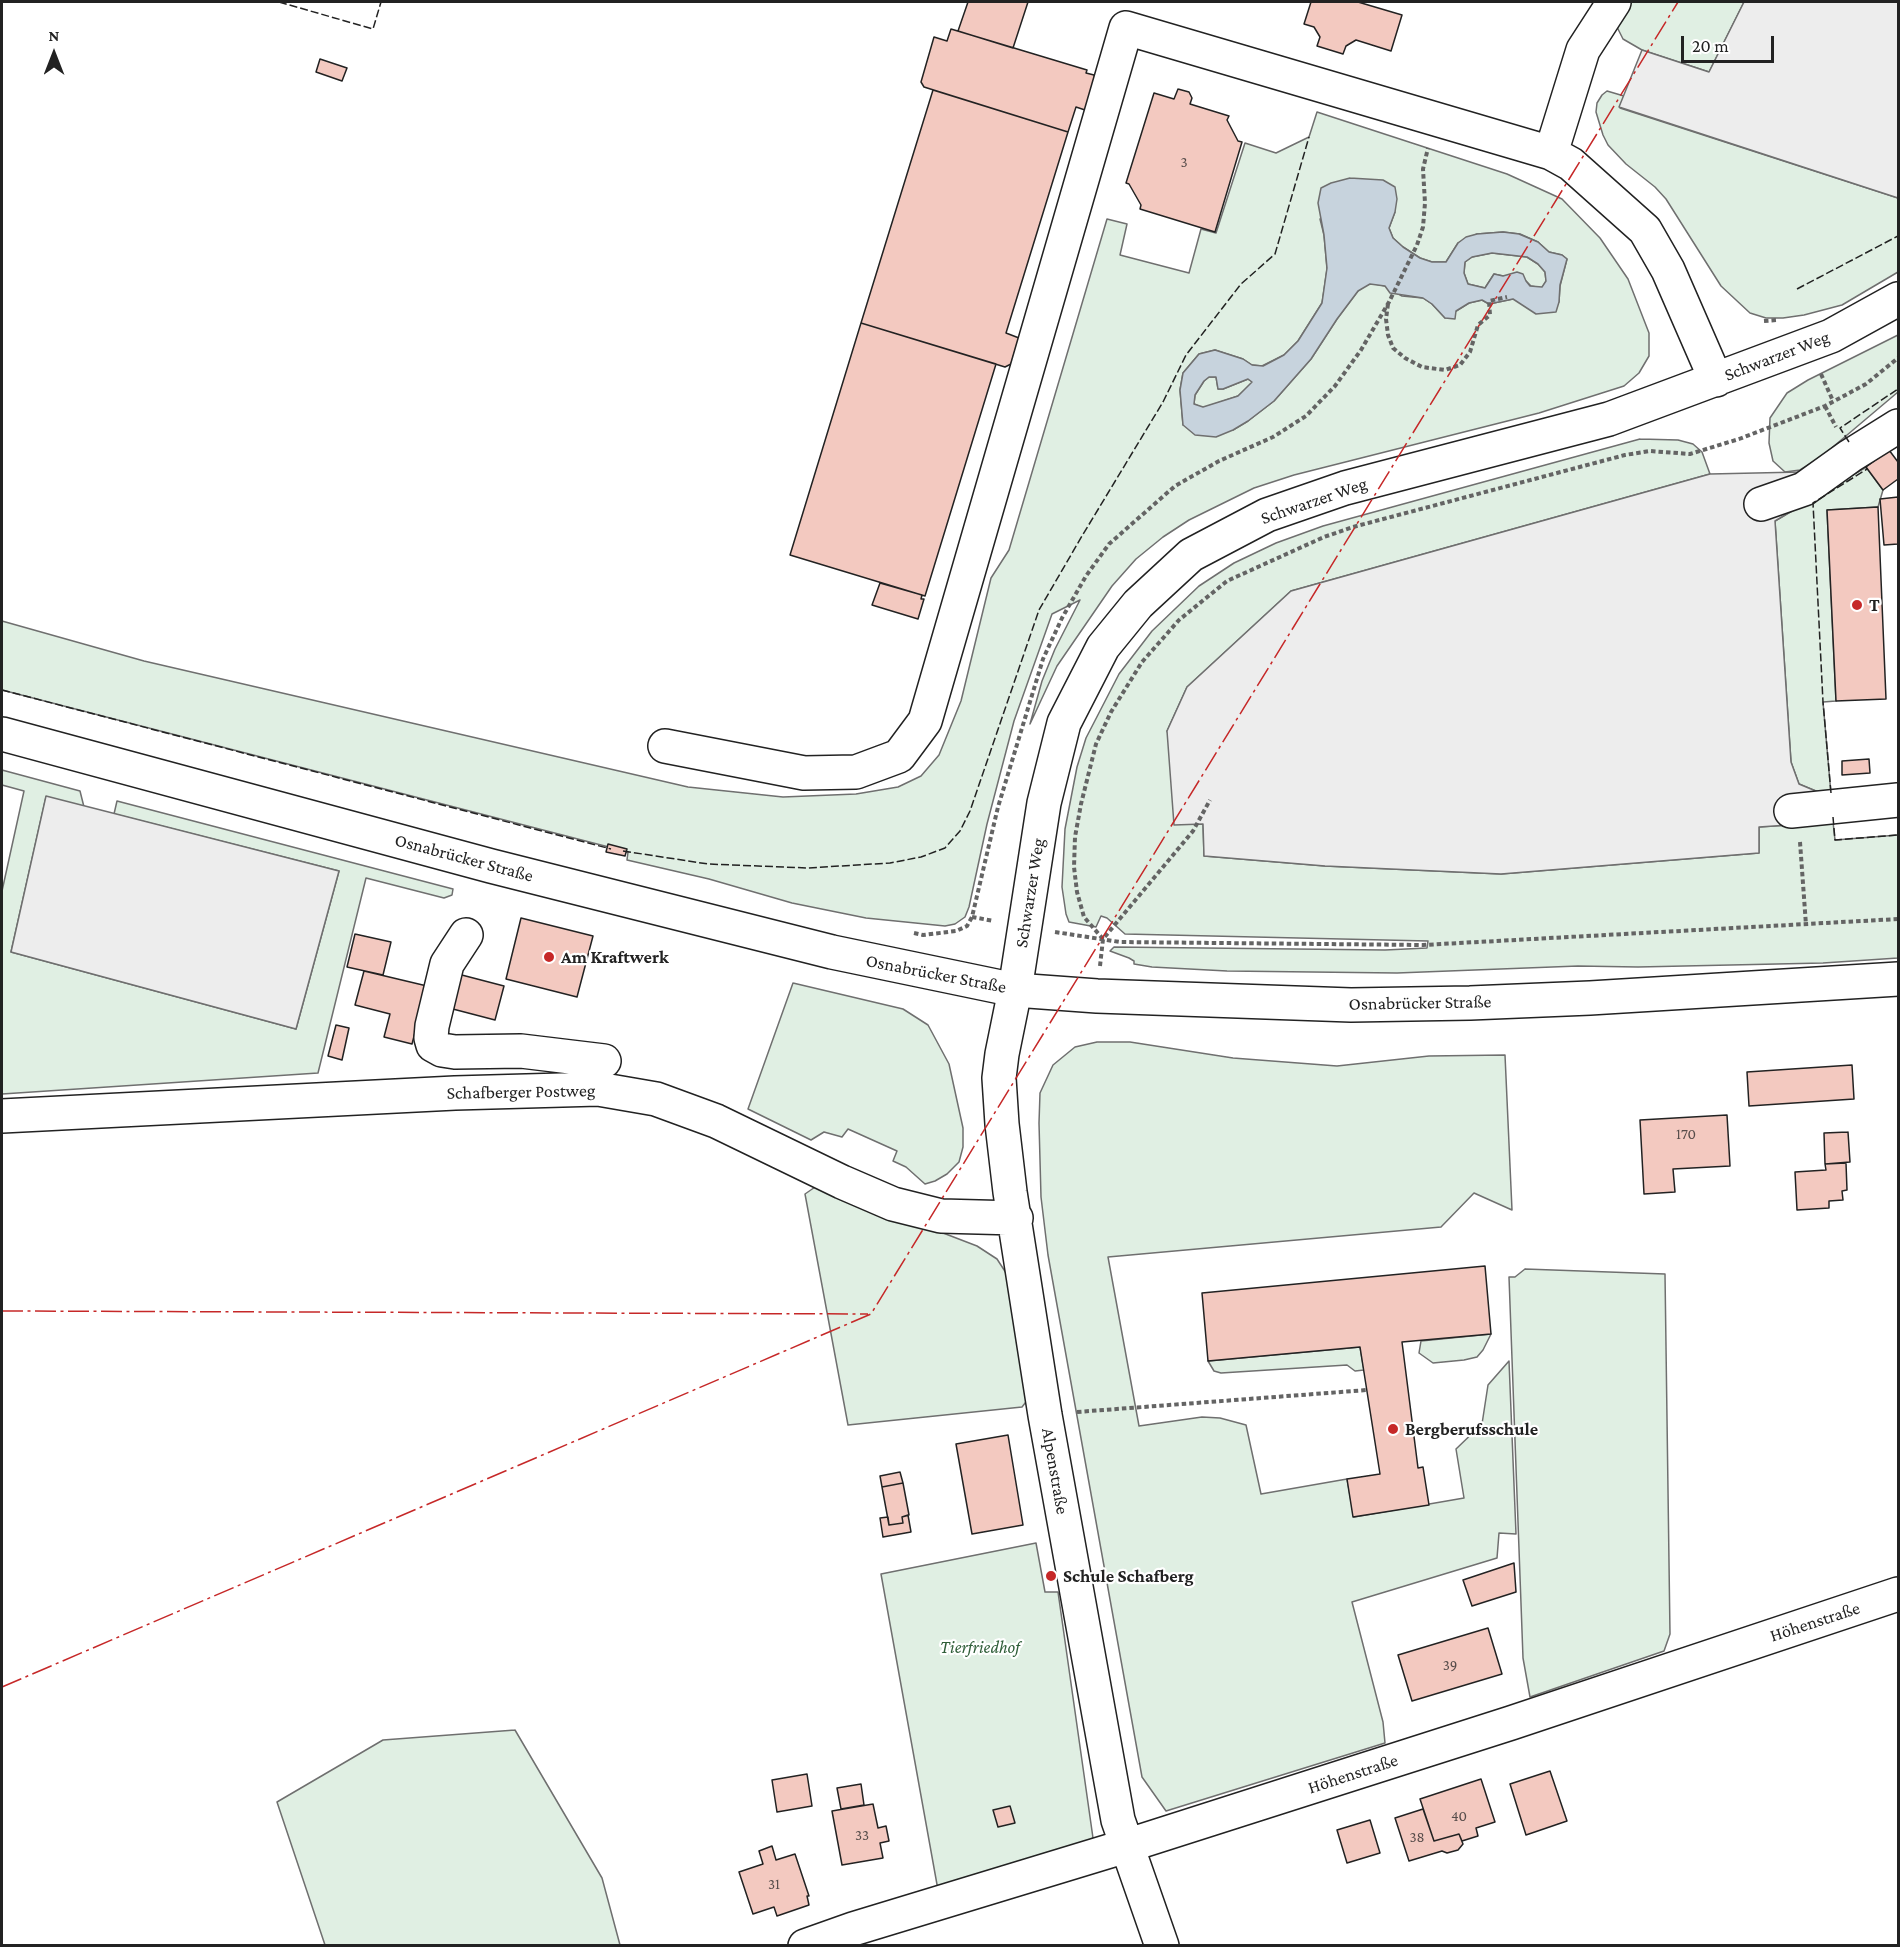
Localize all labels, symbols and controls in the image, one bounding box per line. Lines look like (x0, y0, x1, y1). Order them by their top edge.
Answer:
north arrow (24, 24, 84, 84)
scale bar (1684, 24, 1777, 62)
text: N (49, 27, 59, 44)
text: 20 m (1692, 36, 1729, 56)
house number: 3 (1180, 153, 1188, 171)
street label: Schwarzer Weg (1721, 326, 1833, 386)
street label: Schwarzer Weg (1258, 473, 1370, 529)
place label: T (1869, 594, 1880, 616)
marker: T (1850, 598, 1864, 612)
street label: Osnabrücker Straße (392, 829, 536, 887)
street label: Schwarzer Weg (1011, 837, 1049, 949)
place label: Am Kraftwerk (561, 946, 669, 968)
marker: Am Kraftwerk (542, 950, 556, 964)
street label: Osnabrücker Straße (864, 950, 1008, 998)
street label: Osnabrücker Straße (1349, 991, 1491, 1015)
street label: Schafberger Postweg (446, 1080, 596, 1104)
house number: 170 (1676, 1125, 1696, 1143)
place label: Bergberufsschule (1405, 1418, 1538, 1440)
marker: Bergberufsschule (1386, 1422, 1400, 1436)
street label: Alpenstraße (1037, 1426, 1073, 1516)
place label: Schule Schafberg (1063, 1565, 1194, 1587)
marker: Schule Schafberg (1044, 1569, 1058, 1583)
street label: Höhenstraße (1767, 1597, 1863, 1647)
park label: Tierfriedhof (940, 1636, 1020, 1658)
house number: 39 (1443, 1656, 1457, 1674)
street label: Höhenstraße (1305, 1749, 1401, 1799)
house number: 40 (1451, 1807, 1467, 1825)
house number: 33 (855, 1826, 869, 1844)
house number: 38 (1409, 1828, 1425, 1846)
house number: 31 (768, 1875, 780, 1893)

